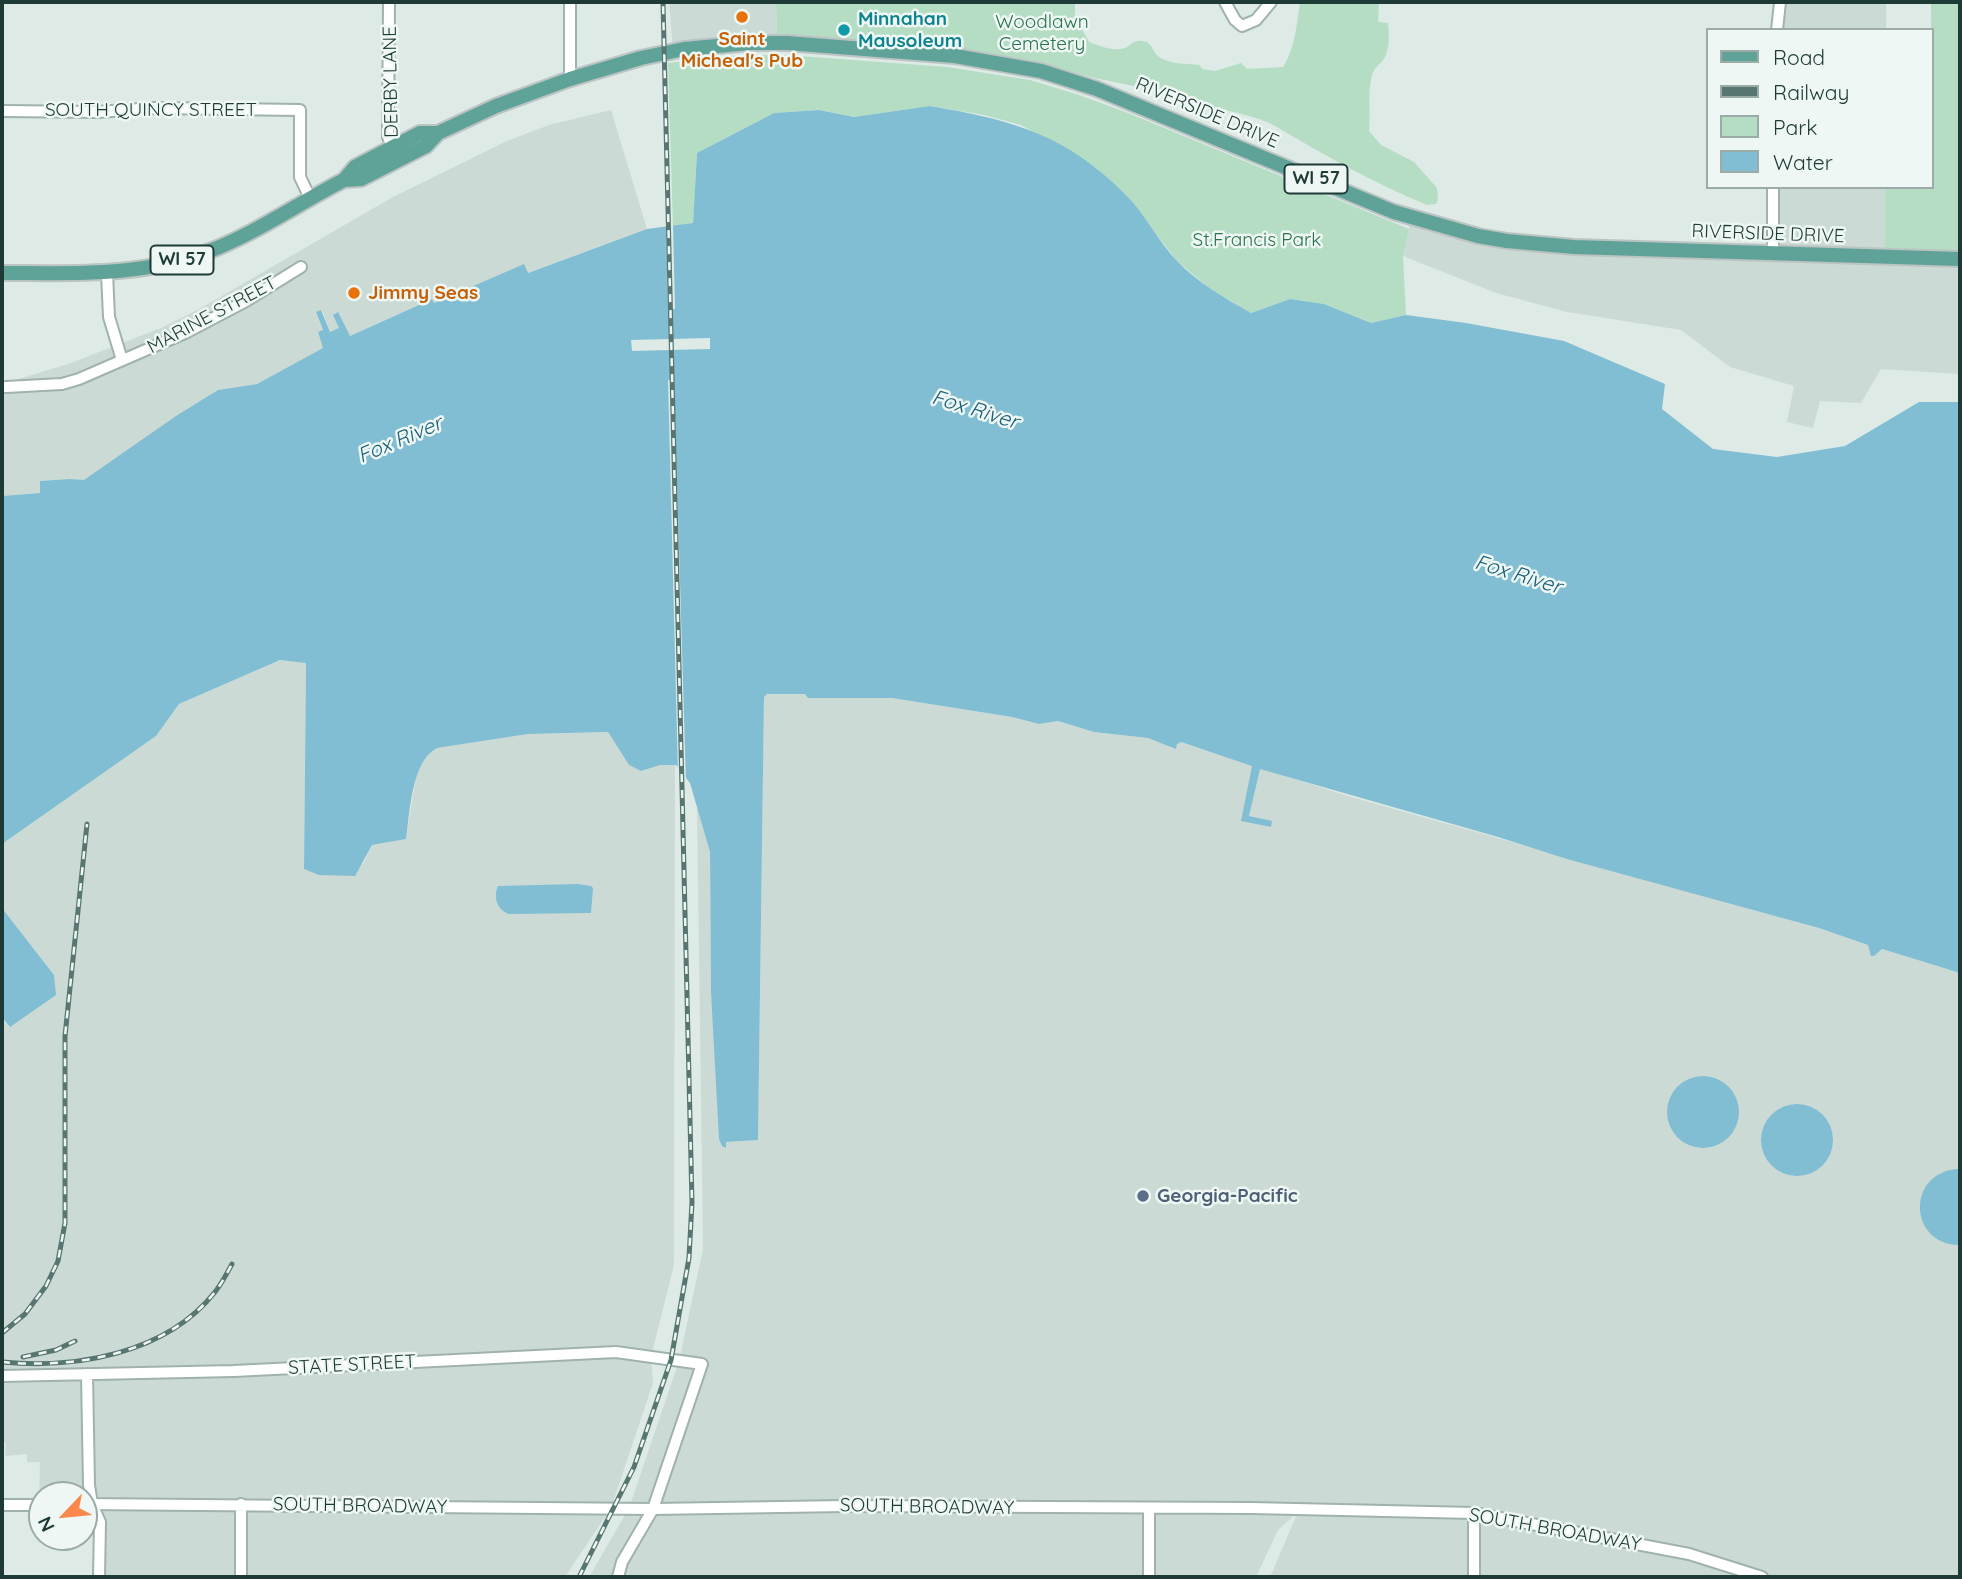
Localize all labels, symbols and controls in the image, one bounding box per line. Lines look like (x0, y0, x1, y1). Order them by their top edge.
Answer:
place label: Minnahan Mausoleum (858, 8, 962, 52)
marker: Saint Micheal's Pub (734, 9, 750, 25)
park label: Woodlawn Cemetery (995, 11, 1089, 55)
marker: Minnahan Mausoleum (836, 22, 852, 38)
street label: DERBY LANE (379, 26, 403, 138)
place label: Saint Micheal's Pub (681, 28, 803, 72)
legend (1706, 28, 1934, 189)
text: Road (1773, 44, 1825, 70)
street label: RIVERSIDE DRIVE (1132, 73, 1282, 153)
text: Railway (1773, 79, 1849, 105)
street label: SOUTH QUINCY STREET (45, 99, 257, 121)
text: Park (1773, 114, 1817, 140)
text: Water (1773, 149, 1833, 175)
road number: WI 57 (1284, 164, 1348, 194)
street label: RIVERSIDE DRIVE (1691, 220, 1845, 248)
park label: St.Francis Park (1193, 229, 1321, 251)
road number: WI 57 (150, 246, 214, 274)
street label: MARINE STREET (143, 271, 281, 359)
place label: Jimmy Seas (368, 282, 478, 304)
marker: Jimmy Seas (346, 285, 362, 301)
water label: Fox River (929, 385, 1021, 435)
water label: Fox River (354, 411, 446, 469)
water label: Fox River (1472, 550, 1564, 600)
place label: Georgia-Pacific (1157, 1185, 1298, 1207)
marker: Georgia-Pacific (1135, 1188, 1151, 1204)
street label: STATE STREET (288, 1350, 416, 1380)
north arrow (28, 1481, 98, 1551)
street label: SOUTH BROADWAY (273, 1493, 447, 1519)
street label: SOUTH BROADWAY (840, 1494, 1014, 1520)
street label: SOUTH BROADWAY (1467, 1504, 1643, 1556)
text: N (32, 1513, 60, 1536)

